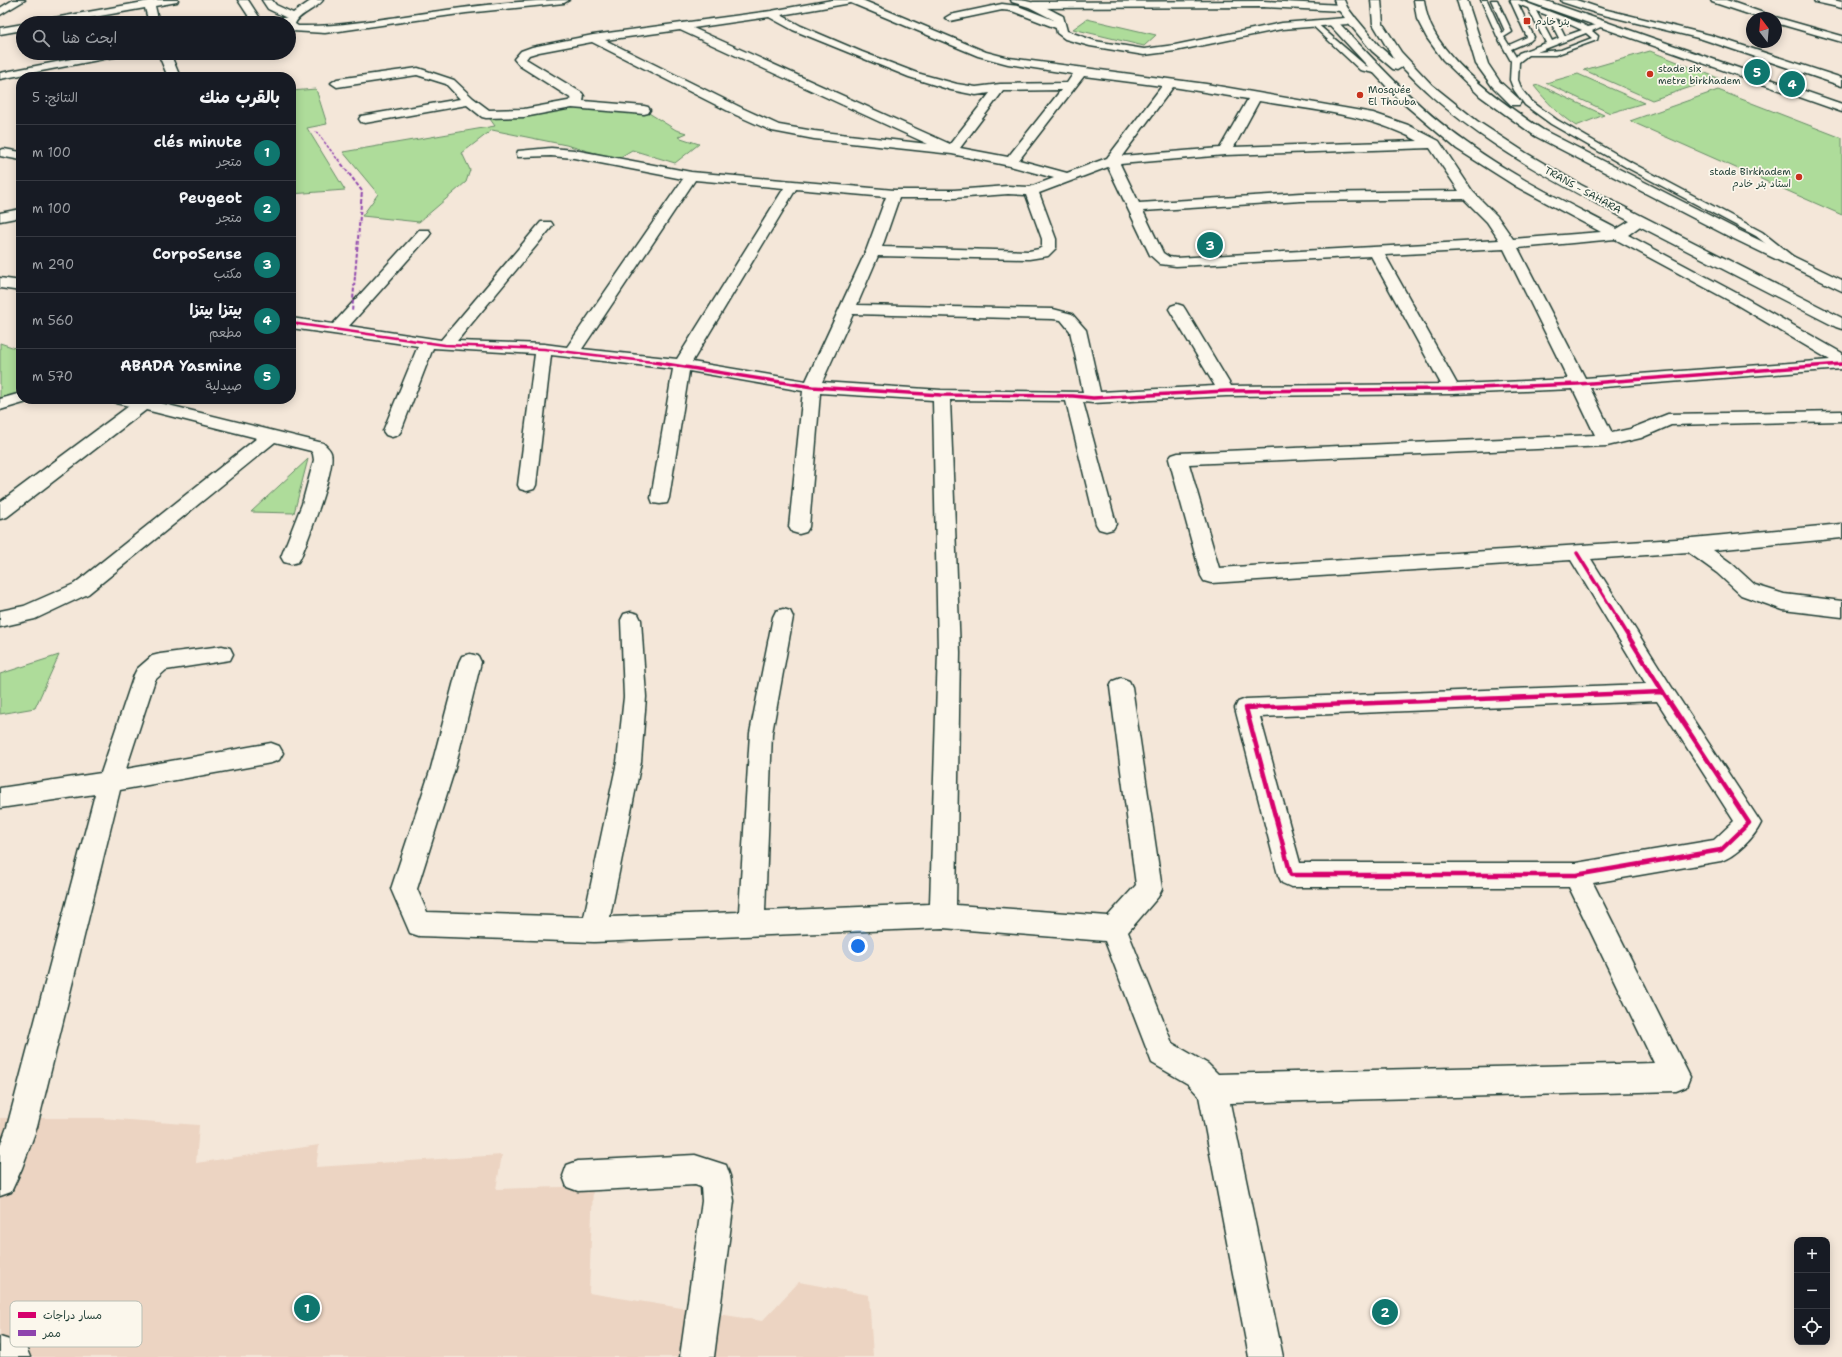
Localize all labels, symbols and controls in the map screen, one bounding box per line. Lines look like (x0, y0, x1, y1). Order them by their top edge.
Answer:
north arrow (1746, 12, 1782, 48)
place label: بئر خادم (1535, 15, 1570, 29)
search box (16, 16, 296, 60)
marker: بئر خادم (1522, 16, 1532, 26)
icon: search (30, 27, 52, 49)
text: ابحث هنا (62, 28, 117, 48)
pin: 5 (1744, 57, 1770, 87)
place label: stade six metre birkhadem (1658, 62, 1741, 87)
marker: stade six metre birkhadem (1645, 69, 1655, 79)
pin: 4 (1779, 69, 1805, 99)
place label: Mosquée El Thouba (1368, 83, 1417, 108)
text: بالقرب منك (200, 86, 280, 108)
text: النتائج: 5 (32, 89, 78, 106)
marker: Mosquée El Thouba (1355, 90, 1365, 100)
text: clés minute (154, 132, 242, 152)
text: 100 m (32, 144, 71, 161)
text: 1 (264, 144, 270, 161)
text: متجر (217, 153, 242, 170)
street label: TRANS - SAHARA (1542, 164, 1624, 216)
place label: stade Birkhadem استاد بئر خادم (1710, 165, 1791, 191)
marker: stade Birkhadem استاد بئر خادم (1794, 172, 1804, 182)
text: Peugeot (179, 188, 242, 208)
text: 100 m (32, 200, 71, 217)
text: 2 (262, 200, 272, 217)
text: متجر (217, 209, 242, 226)
pin: 3 (1197, 230, 1223, 260)
text: CorpoSense (152, 244, 242, 264)
text: 290 m (32, 256, 74, 273)
text: 3 (262, 256, 272, 273)
text: مكتب (214, 265, 242, 282)
text: بيتزا بيتزا (189, 300, 242, 320)
text: 560 m (32, 312, 73, 329)
text: 4 (262, 312, 272, 329)
text: مطعم (209, 324, 242, 341)
text: ABADA Yasmine (120, 356, 242, 376)
text: 570 m (32, 368, 73, 385)
text: 5 (263, 368, 271, 385)
text: صيدلية (205, 377, 242, 394)
your location (848, 936, 868, 956)
map controls (1794, 1237, 1830, 1345)
button: + (1794, 1237, 1830, 1273)
button: − (1794, 1273, 1830, 1309)
pin: 1 (294, 1293, 320, 1323)
pin: 2 (1372, 1297, 1398, 1327)
legend (10, 1301, 142, 1347)
text: مسار دراجات (43, 1308, 102, 1323)
button: locate (1794, 1309, 1830, 1345)
text: ممر (42, 1326, 61, 1341)

